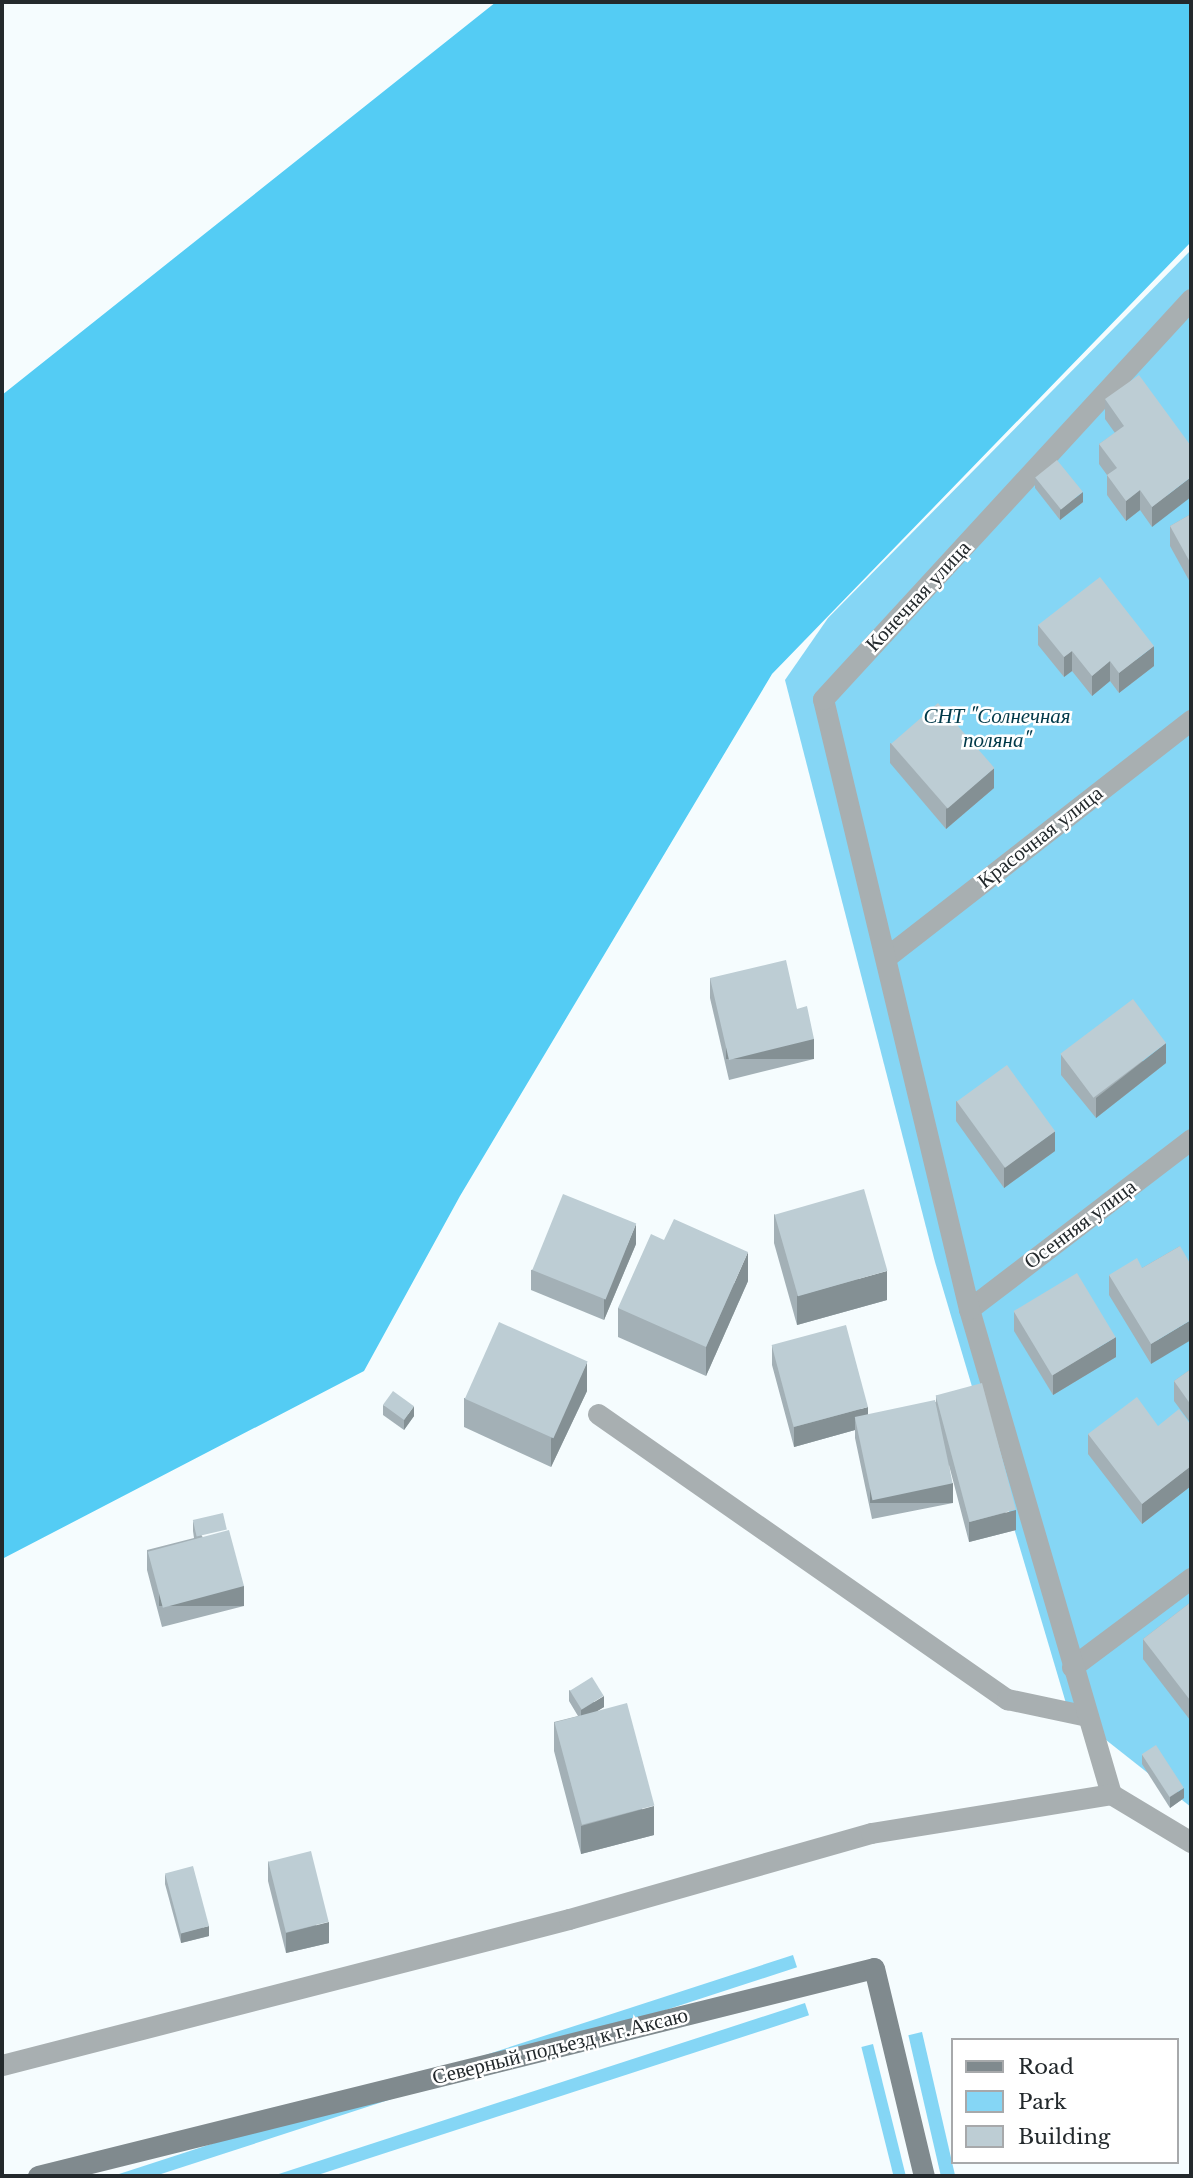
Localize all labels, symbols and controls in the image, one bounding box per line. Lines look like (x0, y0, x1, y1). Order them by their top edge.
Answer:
street label: Конечная улица (860, 535, 976, 657)
park label: СНТ "Солнечная поляна" (923, 703, 1071, 753)
street label: Красочная улица (972, 780, 1108, 894)
street label: Осенняя улица (1019, 1174, 1141, 1274)
street label: Северный подъезд к г.Аксаю (430, 2002, 690, 2090)
legend (951, 2038, 1179, 2164)
text: Road (1018, 2054, 1074, 2080)
text: Park (1018, 2089, 1067, 2115)
text: Building (1018, 2124, 1110, 2150)

